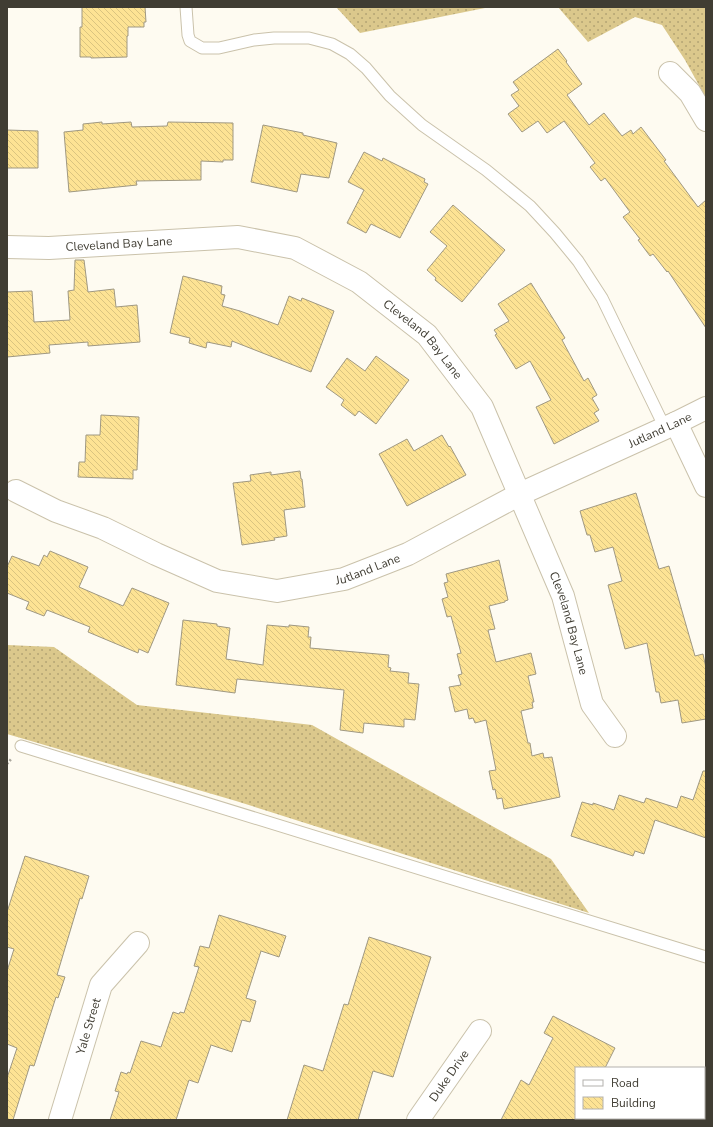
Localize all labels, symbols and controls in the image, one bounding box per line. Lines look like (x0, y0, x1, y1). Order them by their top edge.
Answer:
street label: Cleveland Bay Lane (65, 233, 173, 255)
street label: Cleveland Bay Lane (380, 296, 466, 382)
street label: Jutland Lane (625, 409, 694, 452)
street label: Jutland Lane (333, 550, 402, 589)
street label: Cleveland Bay Lane (545, 569, 592, 677)
street label: Yale Street (72, 995, 105, 1057)
street label: Duke Drive (425, 1047, 472, 1105)
legend (575, 1067, 705, 1119)
text: Road (611, 1075, 639, 1091)
text: Building (611, 1095, 656, 1111)

